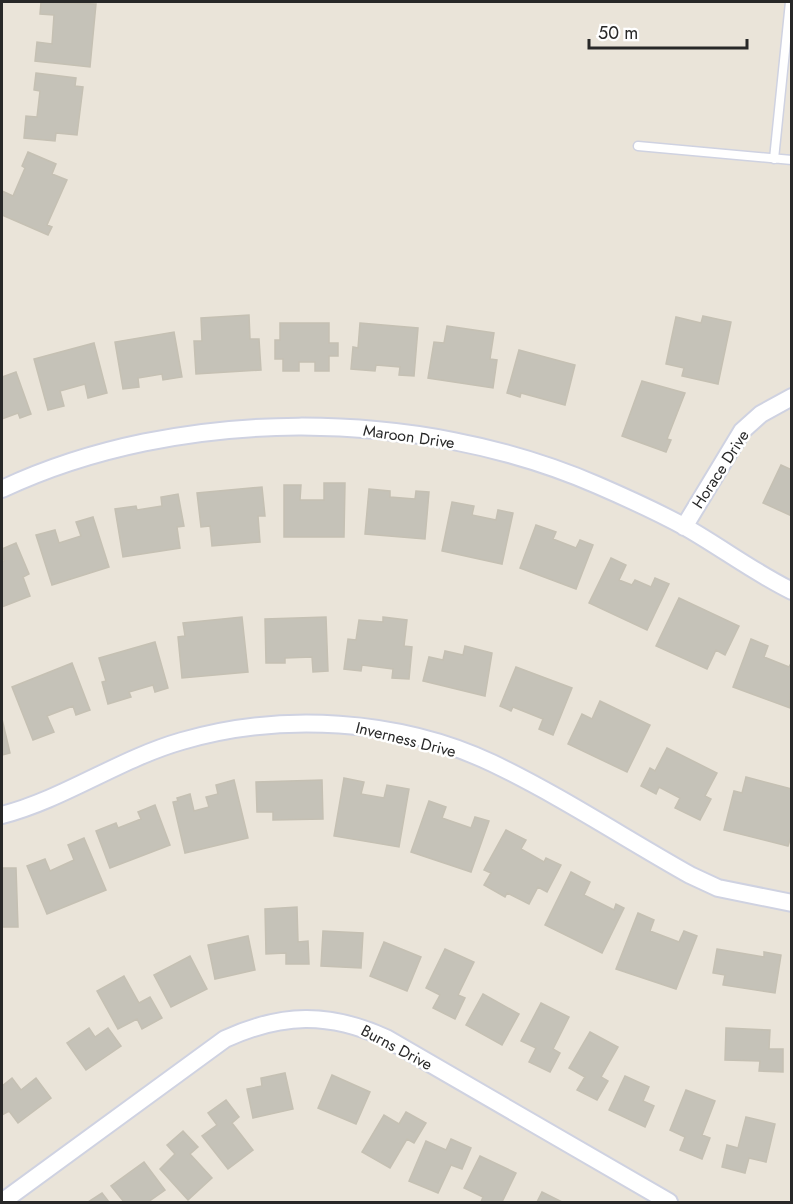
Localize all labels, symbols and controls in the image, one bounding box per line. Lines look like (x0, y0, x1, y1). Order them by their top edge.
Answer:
scale bar (589, 12, 746, 50)
text: 50 m (598, 20, 638, 46)
street label: Maroon Drive (362, 419, 456, 454)
street label: Horace Drive (686, 425, 754, 513)
street label: Inverness Drive (353, 716, 458, 763)
street label: Burns Drive (357, 1019, 437, 1076)

